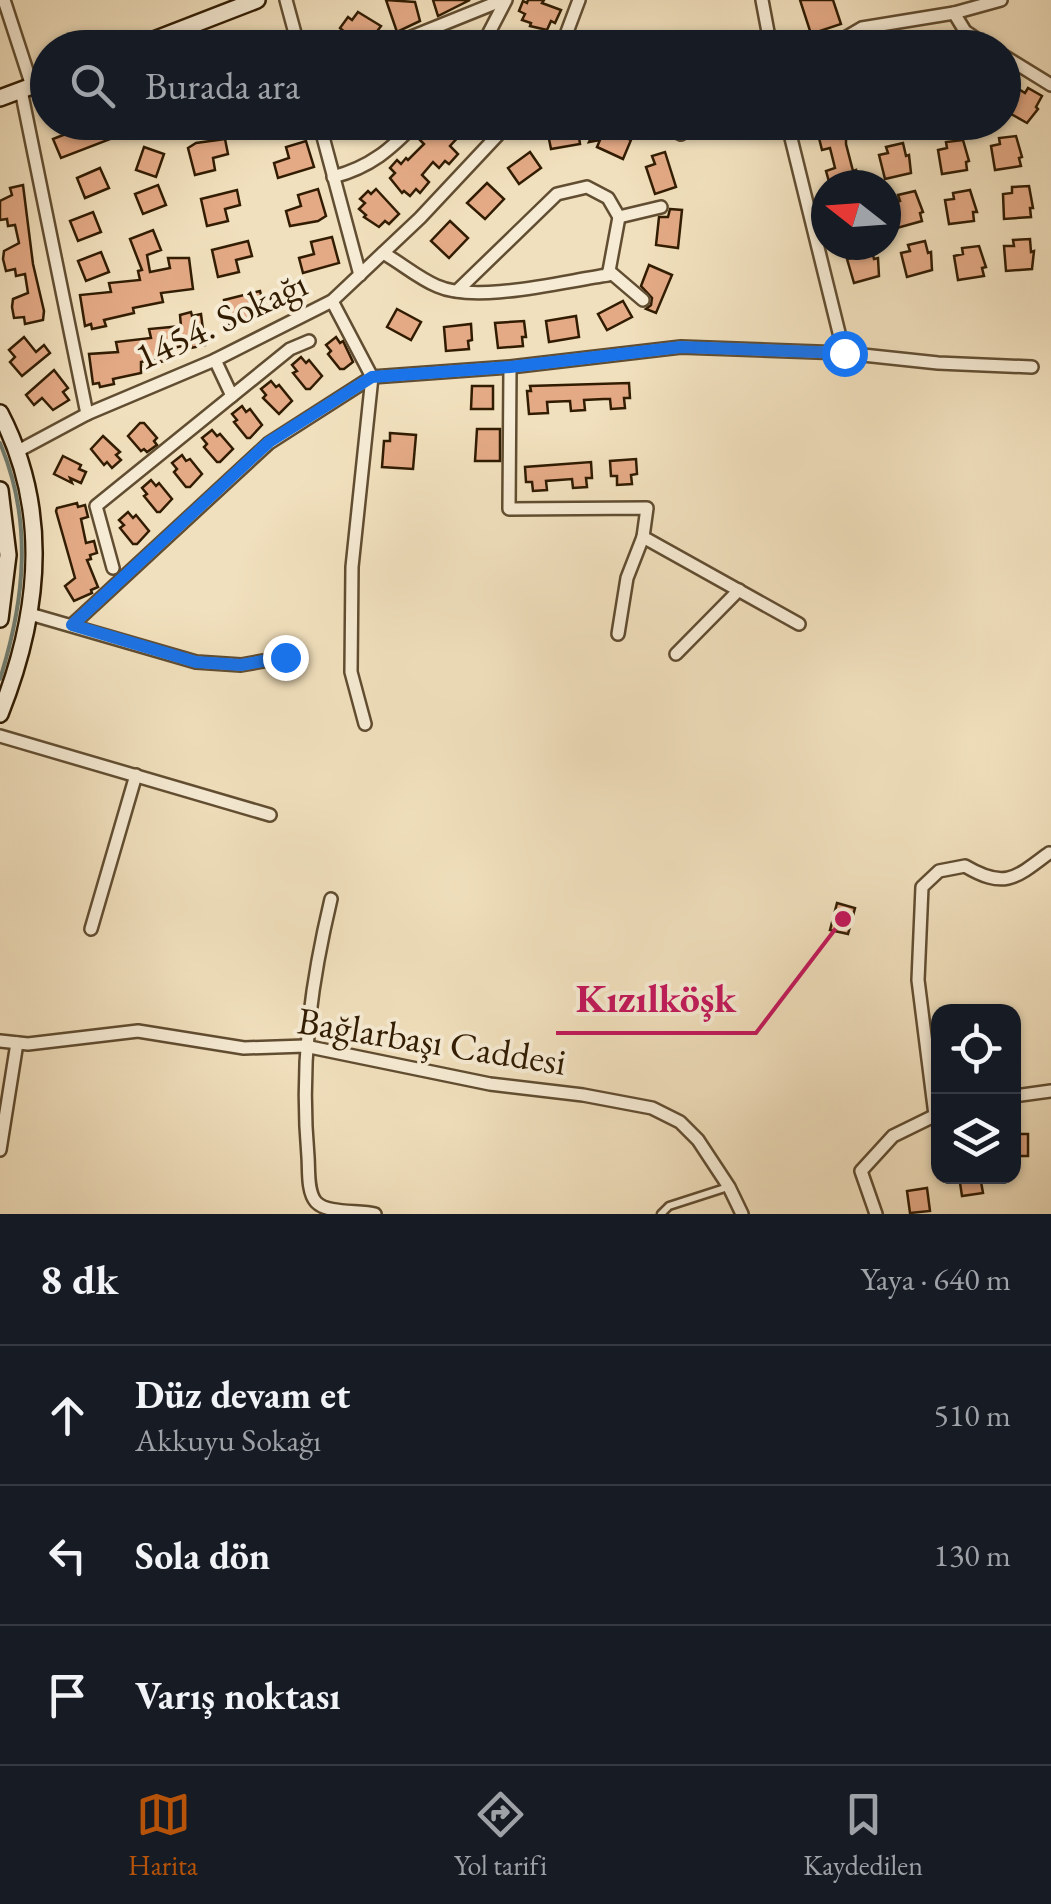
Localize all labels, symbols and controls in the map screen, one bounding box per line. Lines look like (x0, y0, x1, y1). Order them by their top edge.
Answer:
search box (30, 30, 1021, 140)
icon: search (65, 58, 120, 113)
text: Burada ara (145, 61, 300, 110)
north arrow (811, 170, 901, 260)
street label: 1454. Sokağı (127, 258, 315, 381)
route start (822, 331, 868, 377)
route end (263, 635, 309, 681)
callout: Kızılköşk (556, 963, 756, 1033)
text: Kızılköşk (576, 972, 737, 1024)
street label: Bağlarbaşı Caddesi (294, 995, 570, 1086)
map controls (931, 1004, 1021, 1184)
button: locate (931, 1004, 1021, 1094)
button: layers (931, 1094, 1021, 1184)
text: 8 dk (40, 1252, 118, 1307)
text: Yaya · 640 m (860, 1258, 1011, 1300)
text: Düz devam et (135, 1370, 350, 1419)
icon: ahead (40, 1388, 95, 1443)
text: 510 m (934, 1394, 1011, 1436)
text: Akkuyu Sokağı (135, 1419, 321, 1461)
icon: left (40, 1528, 95, 1583)
text: Sola dön (135, 1531, 270, 1580)
text: 130 m (934, 1534, 1011, 1576)
icon: arrive (40, 1668, 95, 1723)
text: Varış noktası (135, 1671, 341, 1720)
tab: Harita (128, 1787, 198, 1883)
tab: Yol tarifi (454, 1787, 547, 1883)
tab: Kaydedilen (803, 1787, 923, 1883)

